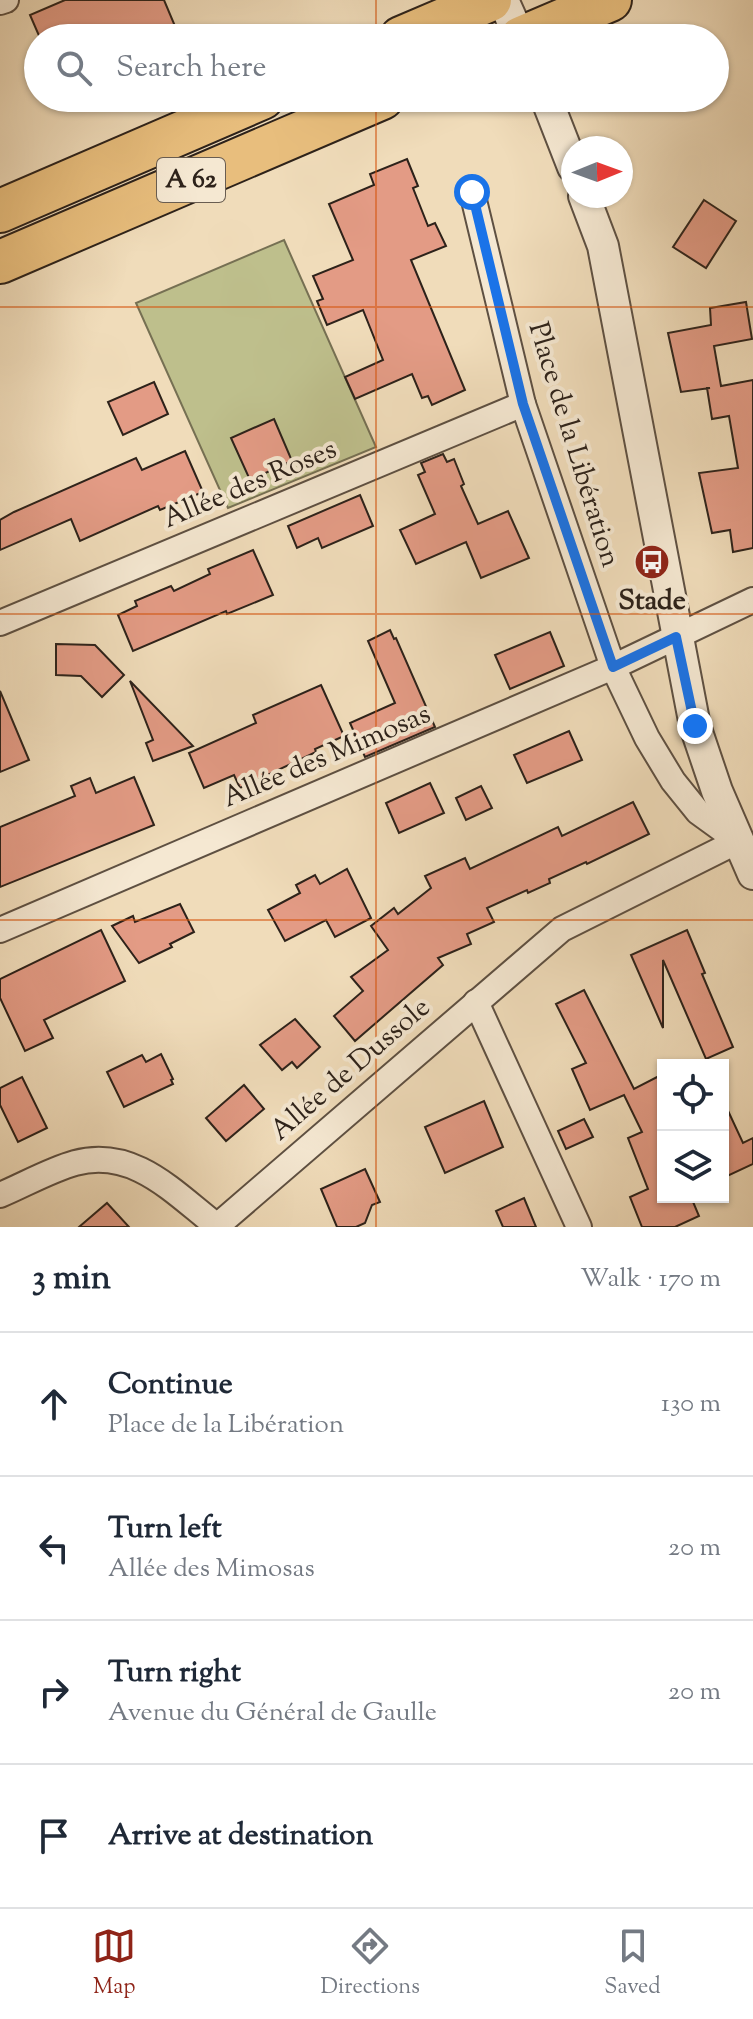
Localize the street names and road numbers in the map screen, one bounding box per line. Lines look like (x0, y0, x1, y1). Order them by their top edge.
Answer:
road number: A 62 (157, 158, 225, 202)
street label: Place de la Libération (517, 318, 629, 572)
street label: Allée des Roses (157, 430, 343, 540)
street label: Allée des Mimosas (217, 695, 437, 819)
street label: Allée de Dussole (262, 989, 440, 1151)

